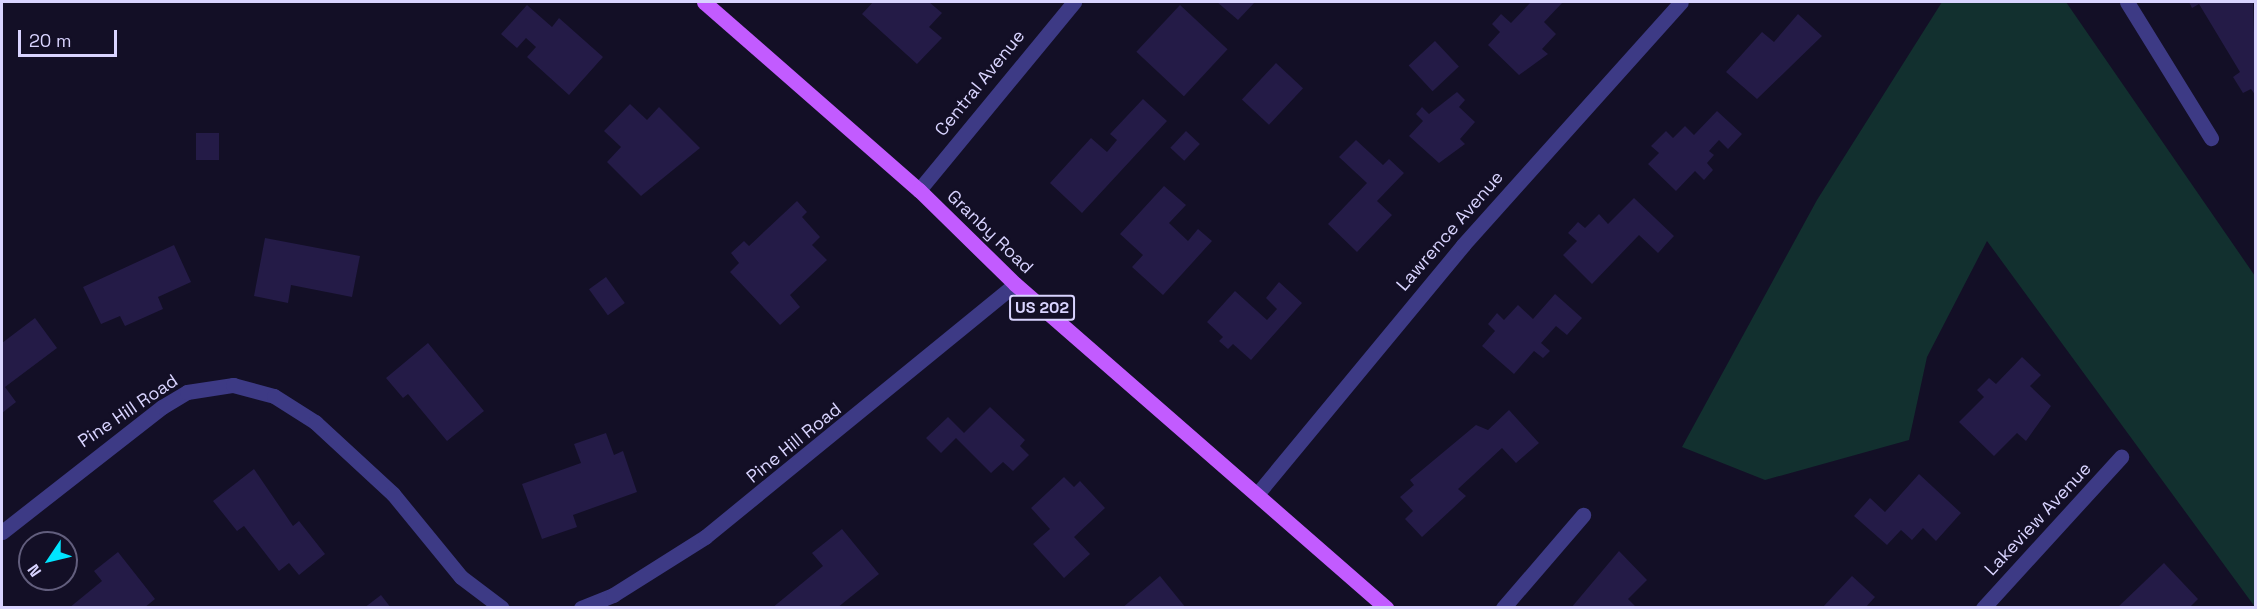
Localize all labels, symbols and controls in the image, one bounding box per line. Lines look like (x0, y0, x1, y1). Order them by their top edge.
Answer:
scale bar (21, 18, 120, 56)
street label: Central Avenue (930, 25, 1030, 141)
text: 20 m (29, 29, 72, 52)
street label: Lawrence Avenue (1392, 166, 1508, 296)
street label: Granby Road (943, 186, 1037, 278)
road number: US 202 (1009, 295, 1075, 321)
street label: Pine Hill Road (74, 370, 182, 452)
street label: Pine Hill Road (742, 398, 846, 488)
street label: Lakeview Avenue (1980, 458, 2096, 580)
north arrow (18, 531, 78, 591)
text: N (23, 560, 46, 581)

